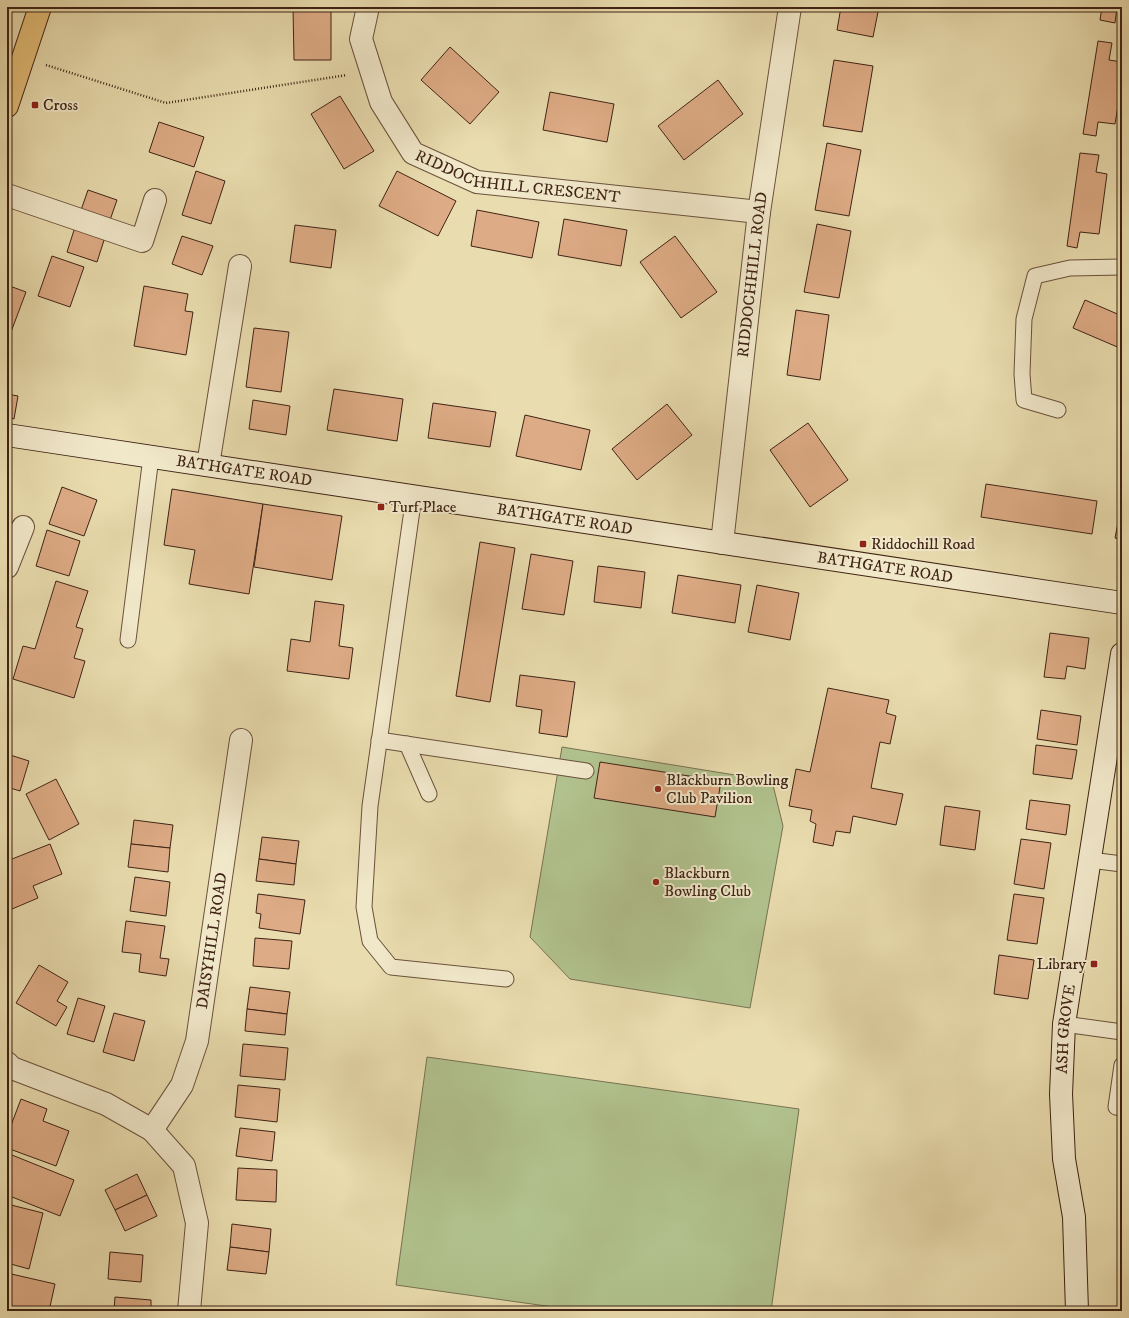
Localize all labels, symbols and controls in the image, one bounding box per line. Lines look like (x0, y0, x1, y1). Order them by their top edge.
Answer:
place label: Cross (43, 95, 78, 115)
marker: Cross (30, 100, 40, 110)
street label: RIDDOCHHILL CRESCENT (412, 145, 621, 207)
street label: RIDDOCHHILL ROAD (733, 190, 772, 359)
street label: BATHGATE ROAD (175, 451, 314, 491)
place label: Turf Place (389, 497, 457, 517)
street label: BATHGATE ROAD (495, 499, 634, 539)
marker: Turf Place (376, 502, 386, 512)
place label: Riddochill Road (871, 534, 975, 554)
marker: Riddochill Road (858, 539, 868, 549)
street label: BATHGATE ROAD (816, 547, 954, 587)
place label: Blackburn Bowling Club Pavilion (666, 770, 788, 808)
marker: Blackburn Bowling Club Pavilion (653, 784, 663, 794)
place label: Blackburn Bowling Club (664, 863, 751, 901)
street label: DAISYHILL ROAD (192, 871, 232, 1010)
marker: Blackburn Bowling Club (651, 877, 661, 887)
place label: Library (1037, 954, 1086, 974)
marker: Library (1089, 959, 1099, 969)
street label: ASH GROVE (1052, 983, 1080, 1074)

